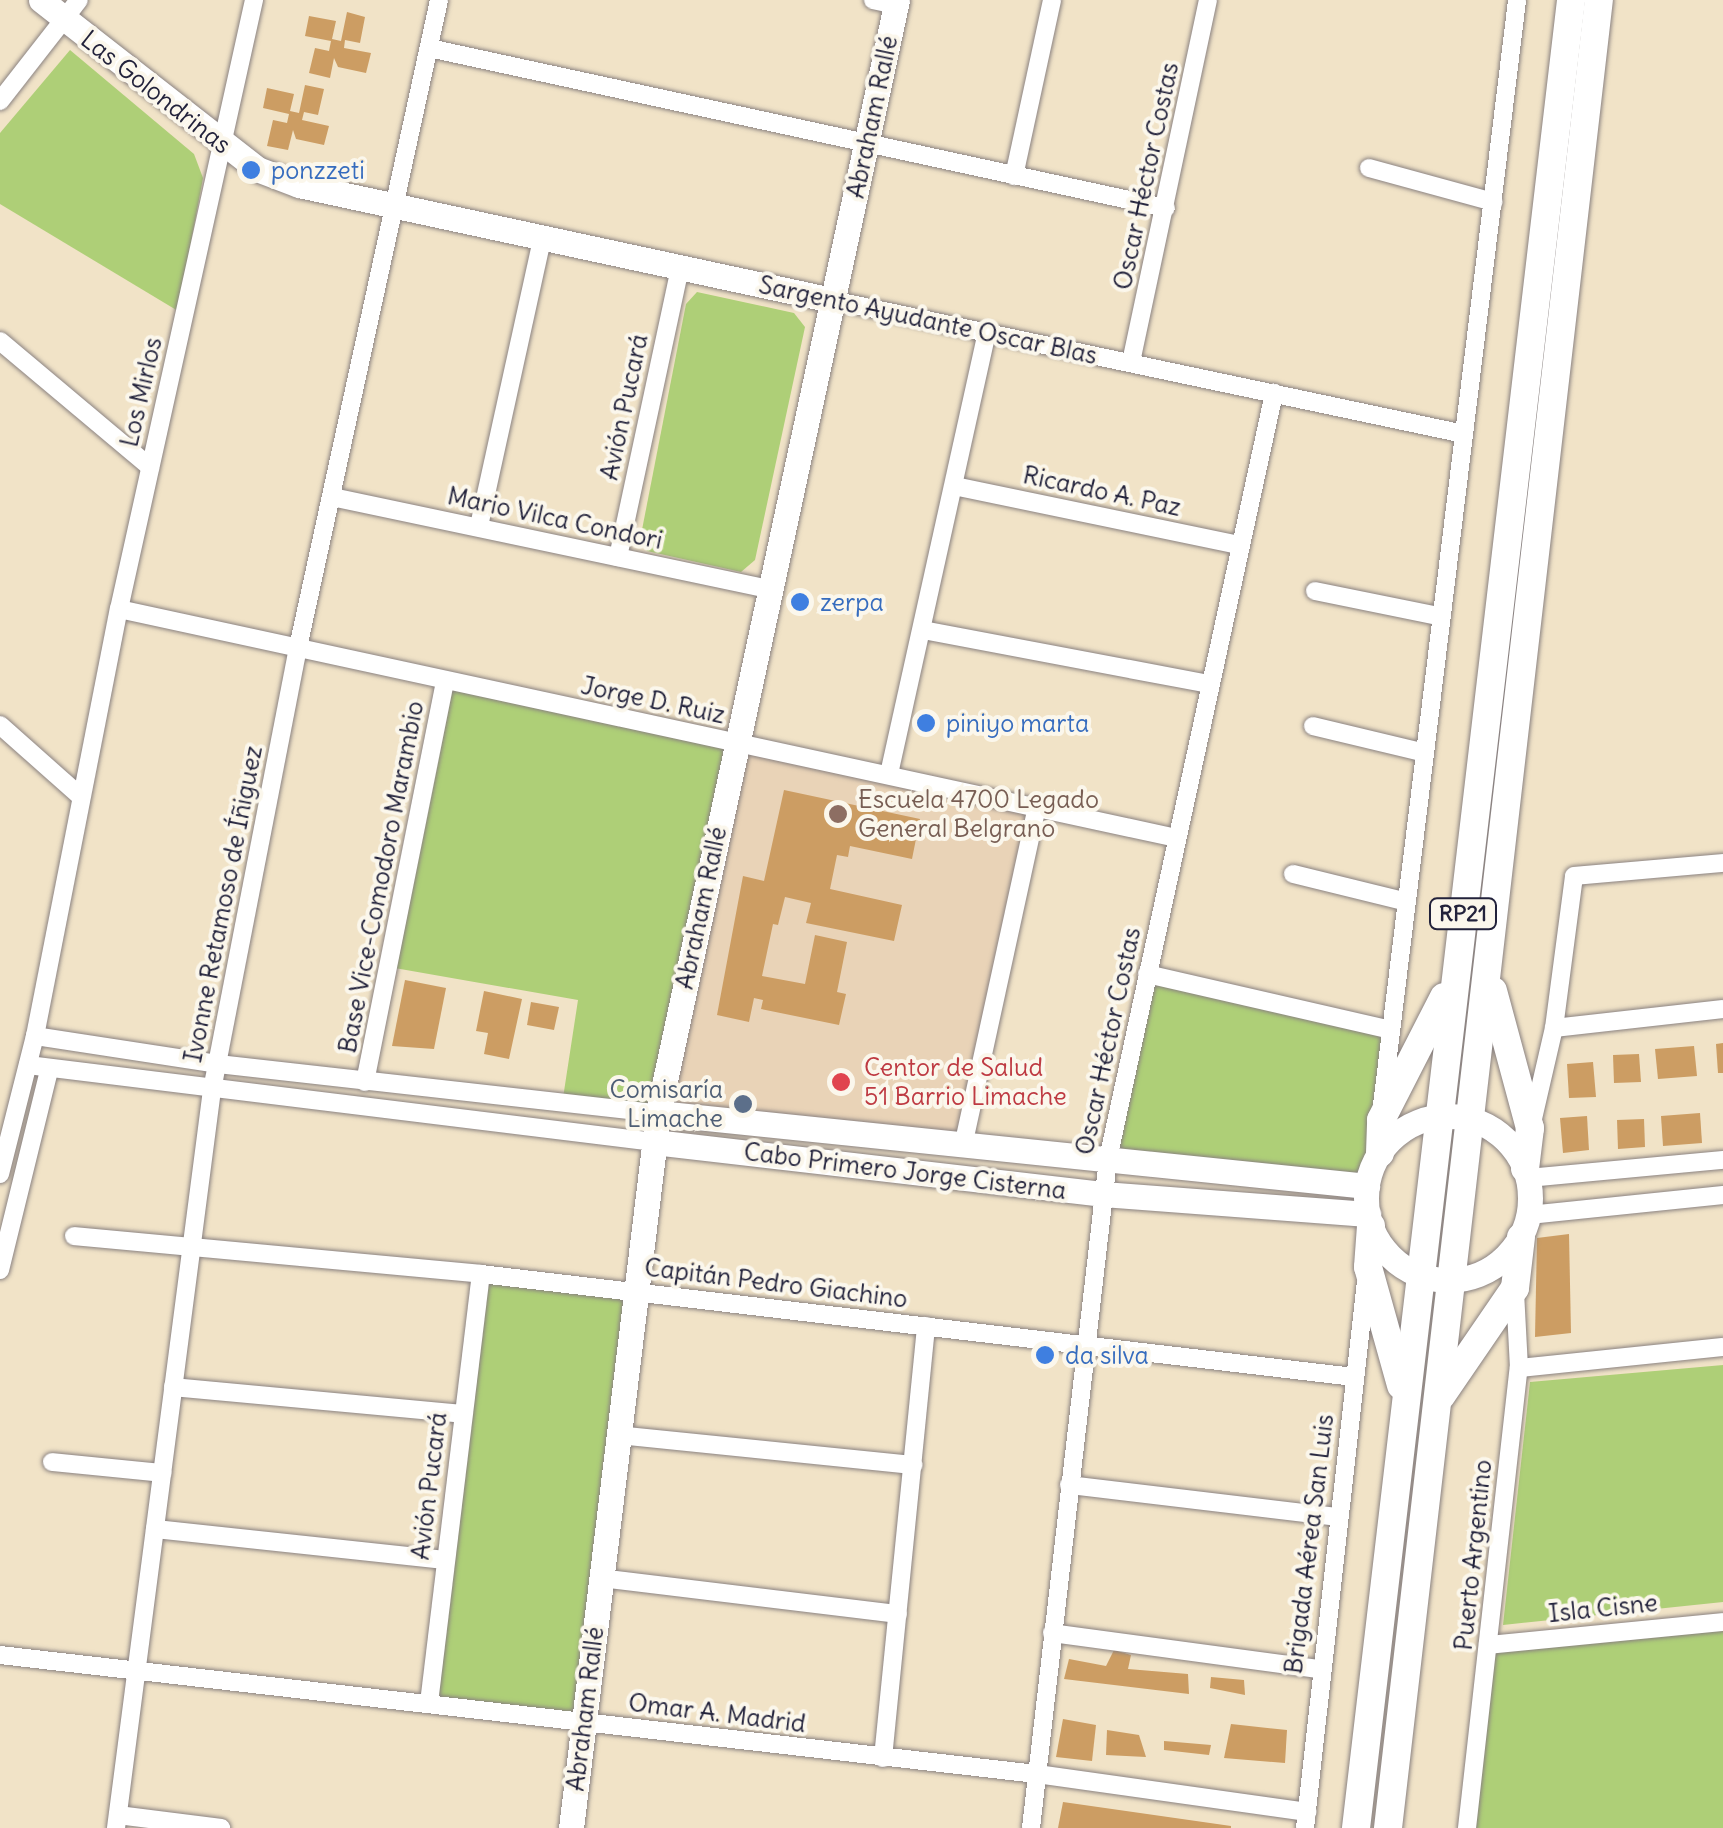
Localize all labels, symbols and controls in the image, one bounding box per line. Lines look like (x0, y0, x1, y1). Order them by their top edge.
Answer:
street label: Las Golondrinas (75, 24, 237, 160)
street label: Abraham Rallé (840, 33, 904, 201)
street label: Oscar Héctor Costas (1107, 59, 1185, 293)
place label: ponzzeti (271, 155, 365, 185)
marker: ponzzeti (240, 159, 262, 181)
street label: Sargento Ayudante Oscar Blas (756, 269, 1100, 371)
street label: Avión Pucará (594, 331, 654, 483)
street label: Los Mirlos (114, 334, 168, 450)
street label: Ricardo A. Paz (1020, 460, 1184, 522)
street label: Mario Vilca Condori (445, 481, 665, 555)
place label: zerpa (820, 587, 884, 617)
marker: zerpa (789, 591, 811, 613)
street label: Jorge D. Ruiz (578, 670, 728, 730)
street label: Base Vice-Comodoro Marambio (332, 698, 430, 1056)
place label: piniyo marta (946, 708, 1089, 738)
marker: piniyo marta (915, 712, 937, 734)
street label: Ivonne Retamoso de Íñiguez (178, 743, 268, 1065)
place label: Escuela 4700 Legado General Belgrano (858, 785, 1099, 844)
marker: Escuela 4700 Legado General Belgrano (827, 803, 849, 825)
street label: Abraham Rallé (669, 824, 733, 992)
road number: RP21 (1428, 897, 1498, 931)
street label: Oscar Héctor Costas (1069, 924, 1147, 1158)
place label: Centor de Salud 51 Barrio Limache (864, 1053, 1067, 1112)
marker: Centor de Salud 51 Barrio Limache (828, 1069, 854, 1095)
place label: Comisaría Limache (610, 1075, 723, 1134)
marker: Comisaría Limache (732, 1093, 754, 1115)
street label: Cabo Primero Jorge Cisterna (742, 1136, 1068, 1206)
street label: Capitán Pedro Giachino (643, 1252, 909, 1314)
place label: da silva (1065, 1340, 1149, 1370)
marker: da silva (1034, 1344, 1056, 1366)
street label: Avión Pucará (405, 1410, 453, 1562)
street label: Brigada Aérea San Luis (1278, 1412, 1340, 1676)
street label: Puerto Argentino (1448, 1458, 1498, 1652)
street label: Isla Cisne (1547, 1587, 1659, 1629)
street label: Abraham Rallé (560, 1625, 610, 1793)
street label: Omar A. Madrid (627, 1687, 807, 1739)

